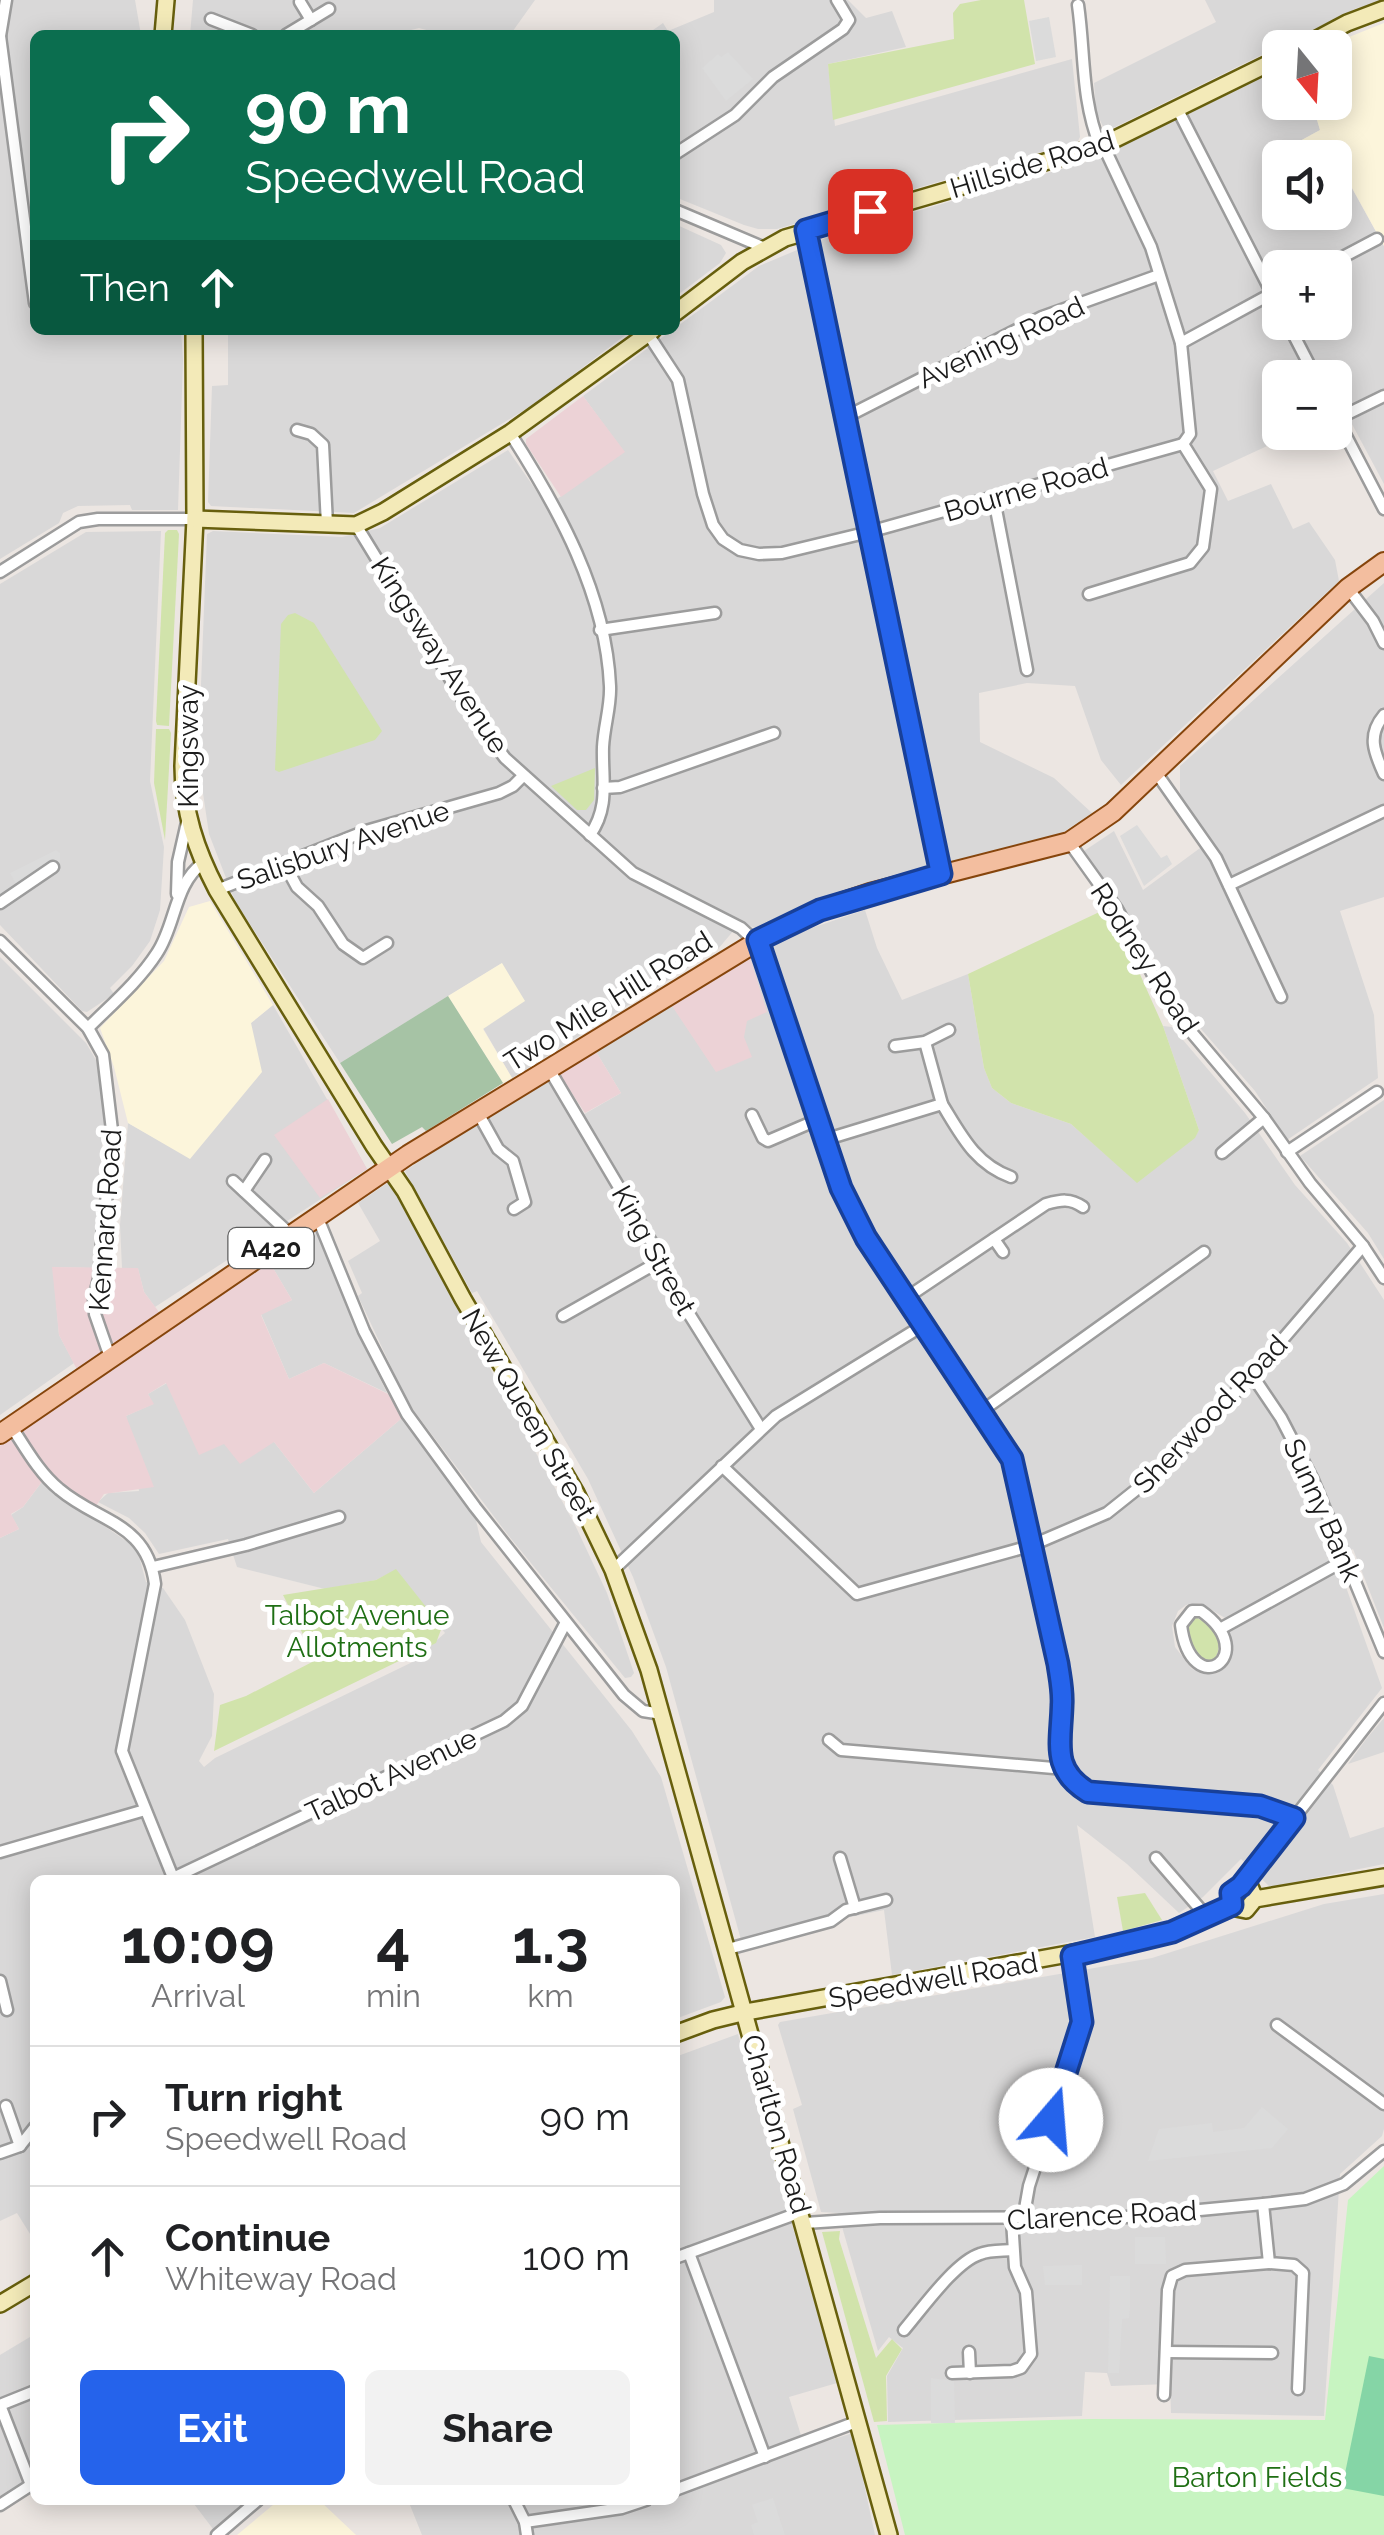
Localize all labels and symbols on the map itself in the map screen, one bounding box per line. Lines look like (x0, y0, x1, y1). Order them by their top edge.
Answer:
north arrow (1262, 30, 1352, 120)
street label: Hillside Road (946, 124, 1118, 205)
pin (828, 169, 913, 254)
street label: Avening Road (913, 290, 1089, 395)
street label: Bourne Road (940, 450, 1112, 529)
street label: Kingsway Avenue (364, 551, 515, 760)
street label: Kingsway (172, 684, 205, 808)
street label: Salisbury Avenue (233, 794, 454, 897)
street label: Rodney Road (1084, 877, 1206, 1040)
street label: Two Mile Hill Road (499, 924, 718, 1079)
street label: Kennard Road (83, 1128, 128, 1312)
street label: King Street (605, 1180, 703, 1321)
road number: A420 (228, 1228, 314, 1268)
street label: New Queen Street (455, 1303, 603, 1526)
street label: Sherwood Road (1127, 1328, 1294, 1500)
street label: Sunny Bank (1276, 1434, 1369, 1587)
park label: Talbot Avenue Allotments (265, 1599, 449, 1664)
street label: Talbot Avenue (301, 1721, 482, 1829)
street label: Speedwell Road (826, 1946, 1040, 2015)
street label: Charlton Road (735, 2031, 818, 2217)
position arrow (999, 2068, 1103, 2172)
street label: Clarence Road (1006, 2194, 1198, 2237)
park label: Barton Fields (1172, 2461, 1342, 2494)

